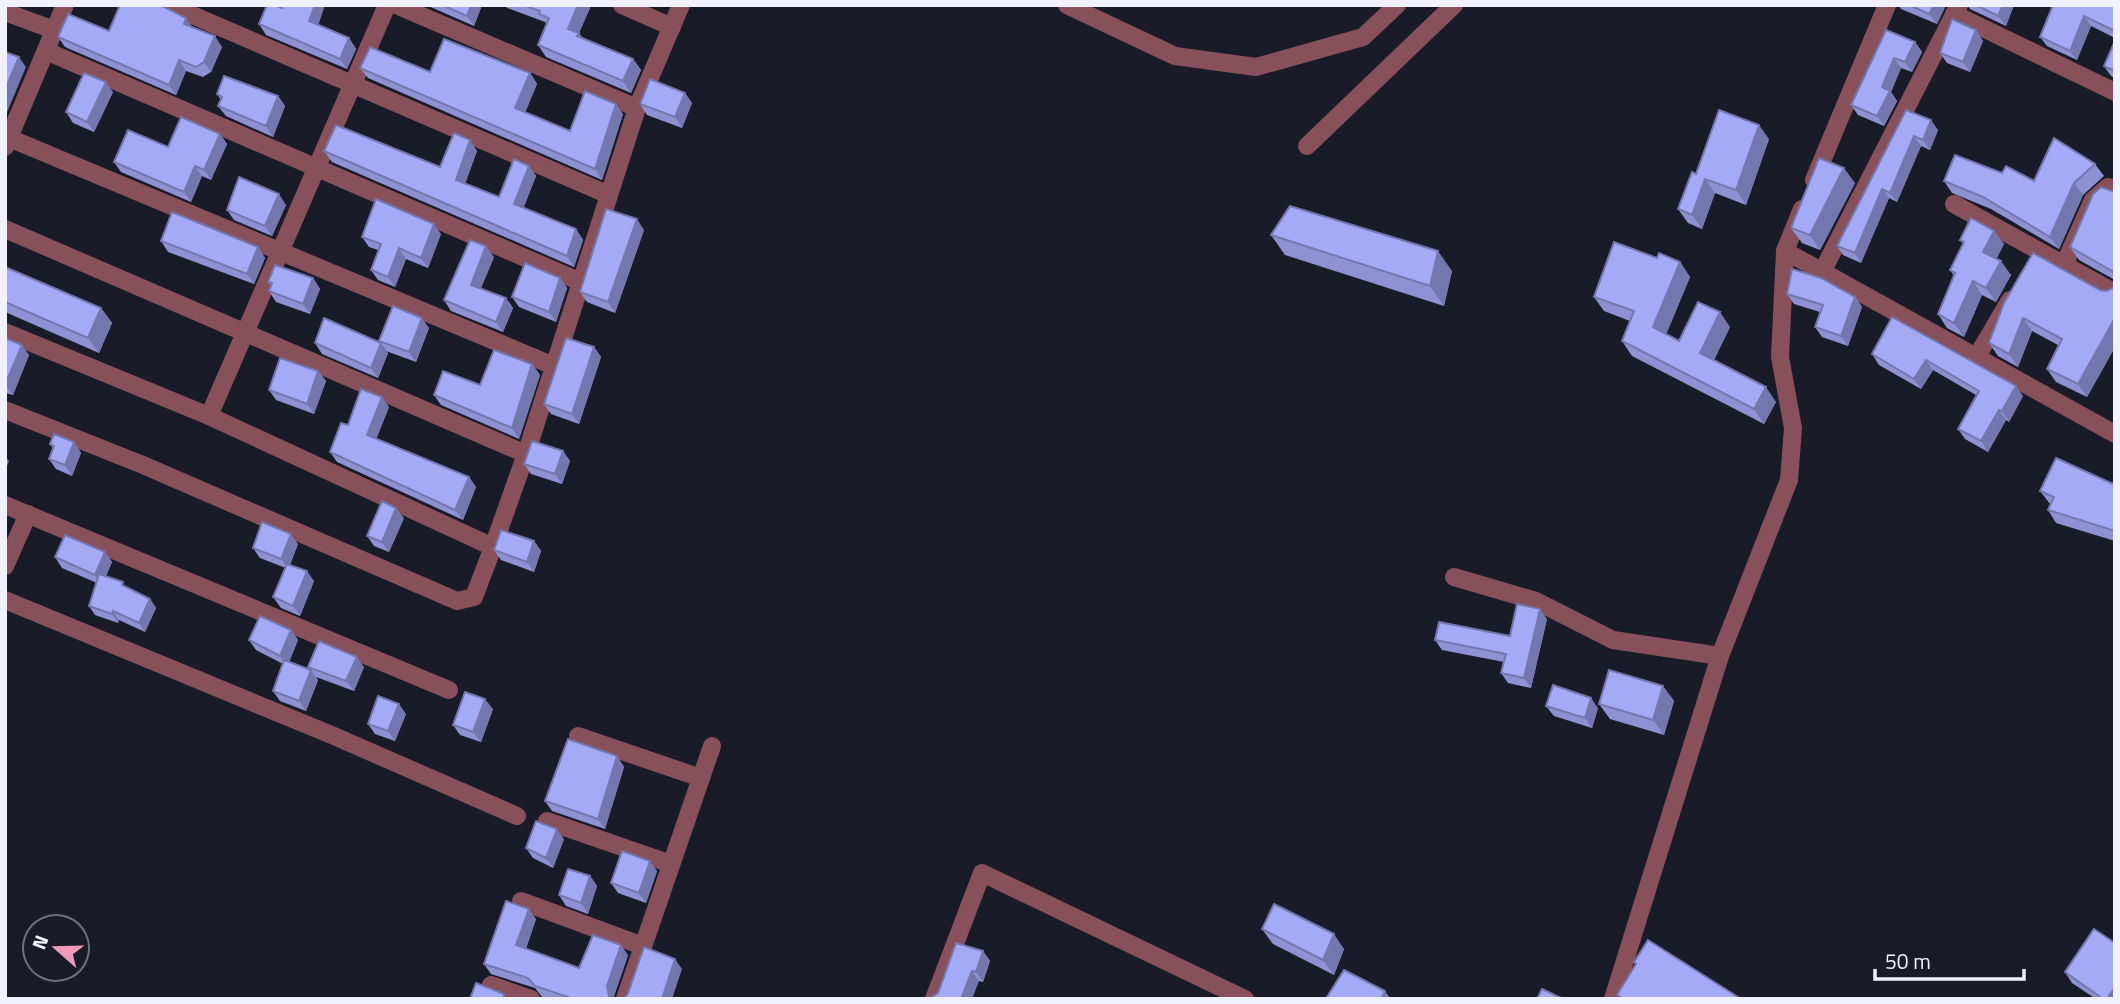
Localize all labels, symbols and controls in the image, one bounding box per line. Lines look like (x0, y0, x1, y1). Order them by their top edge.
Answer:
north arrow (21, 913, 91, 983)
text: N (24, 931, 55, 953)
scale bar (1875, 937, 2024, 981)
text: 50 m (1885, 945, 1931, 977)

